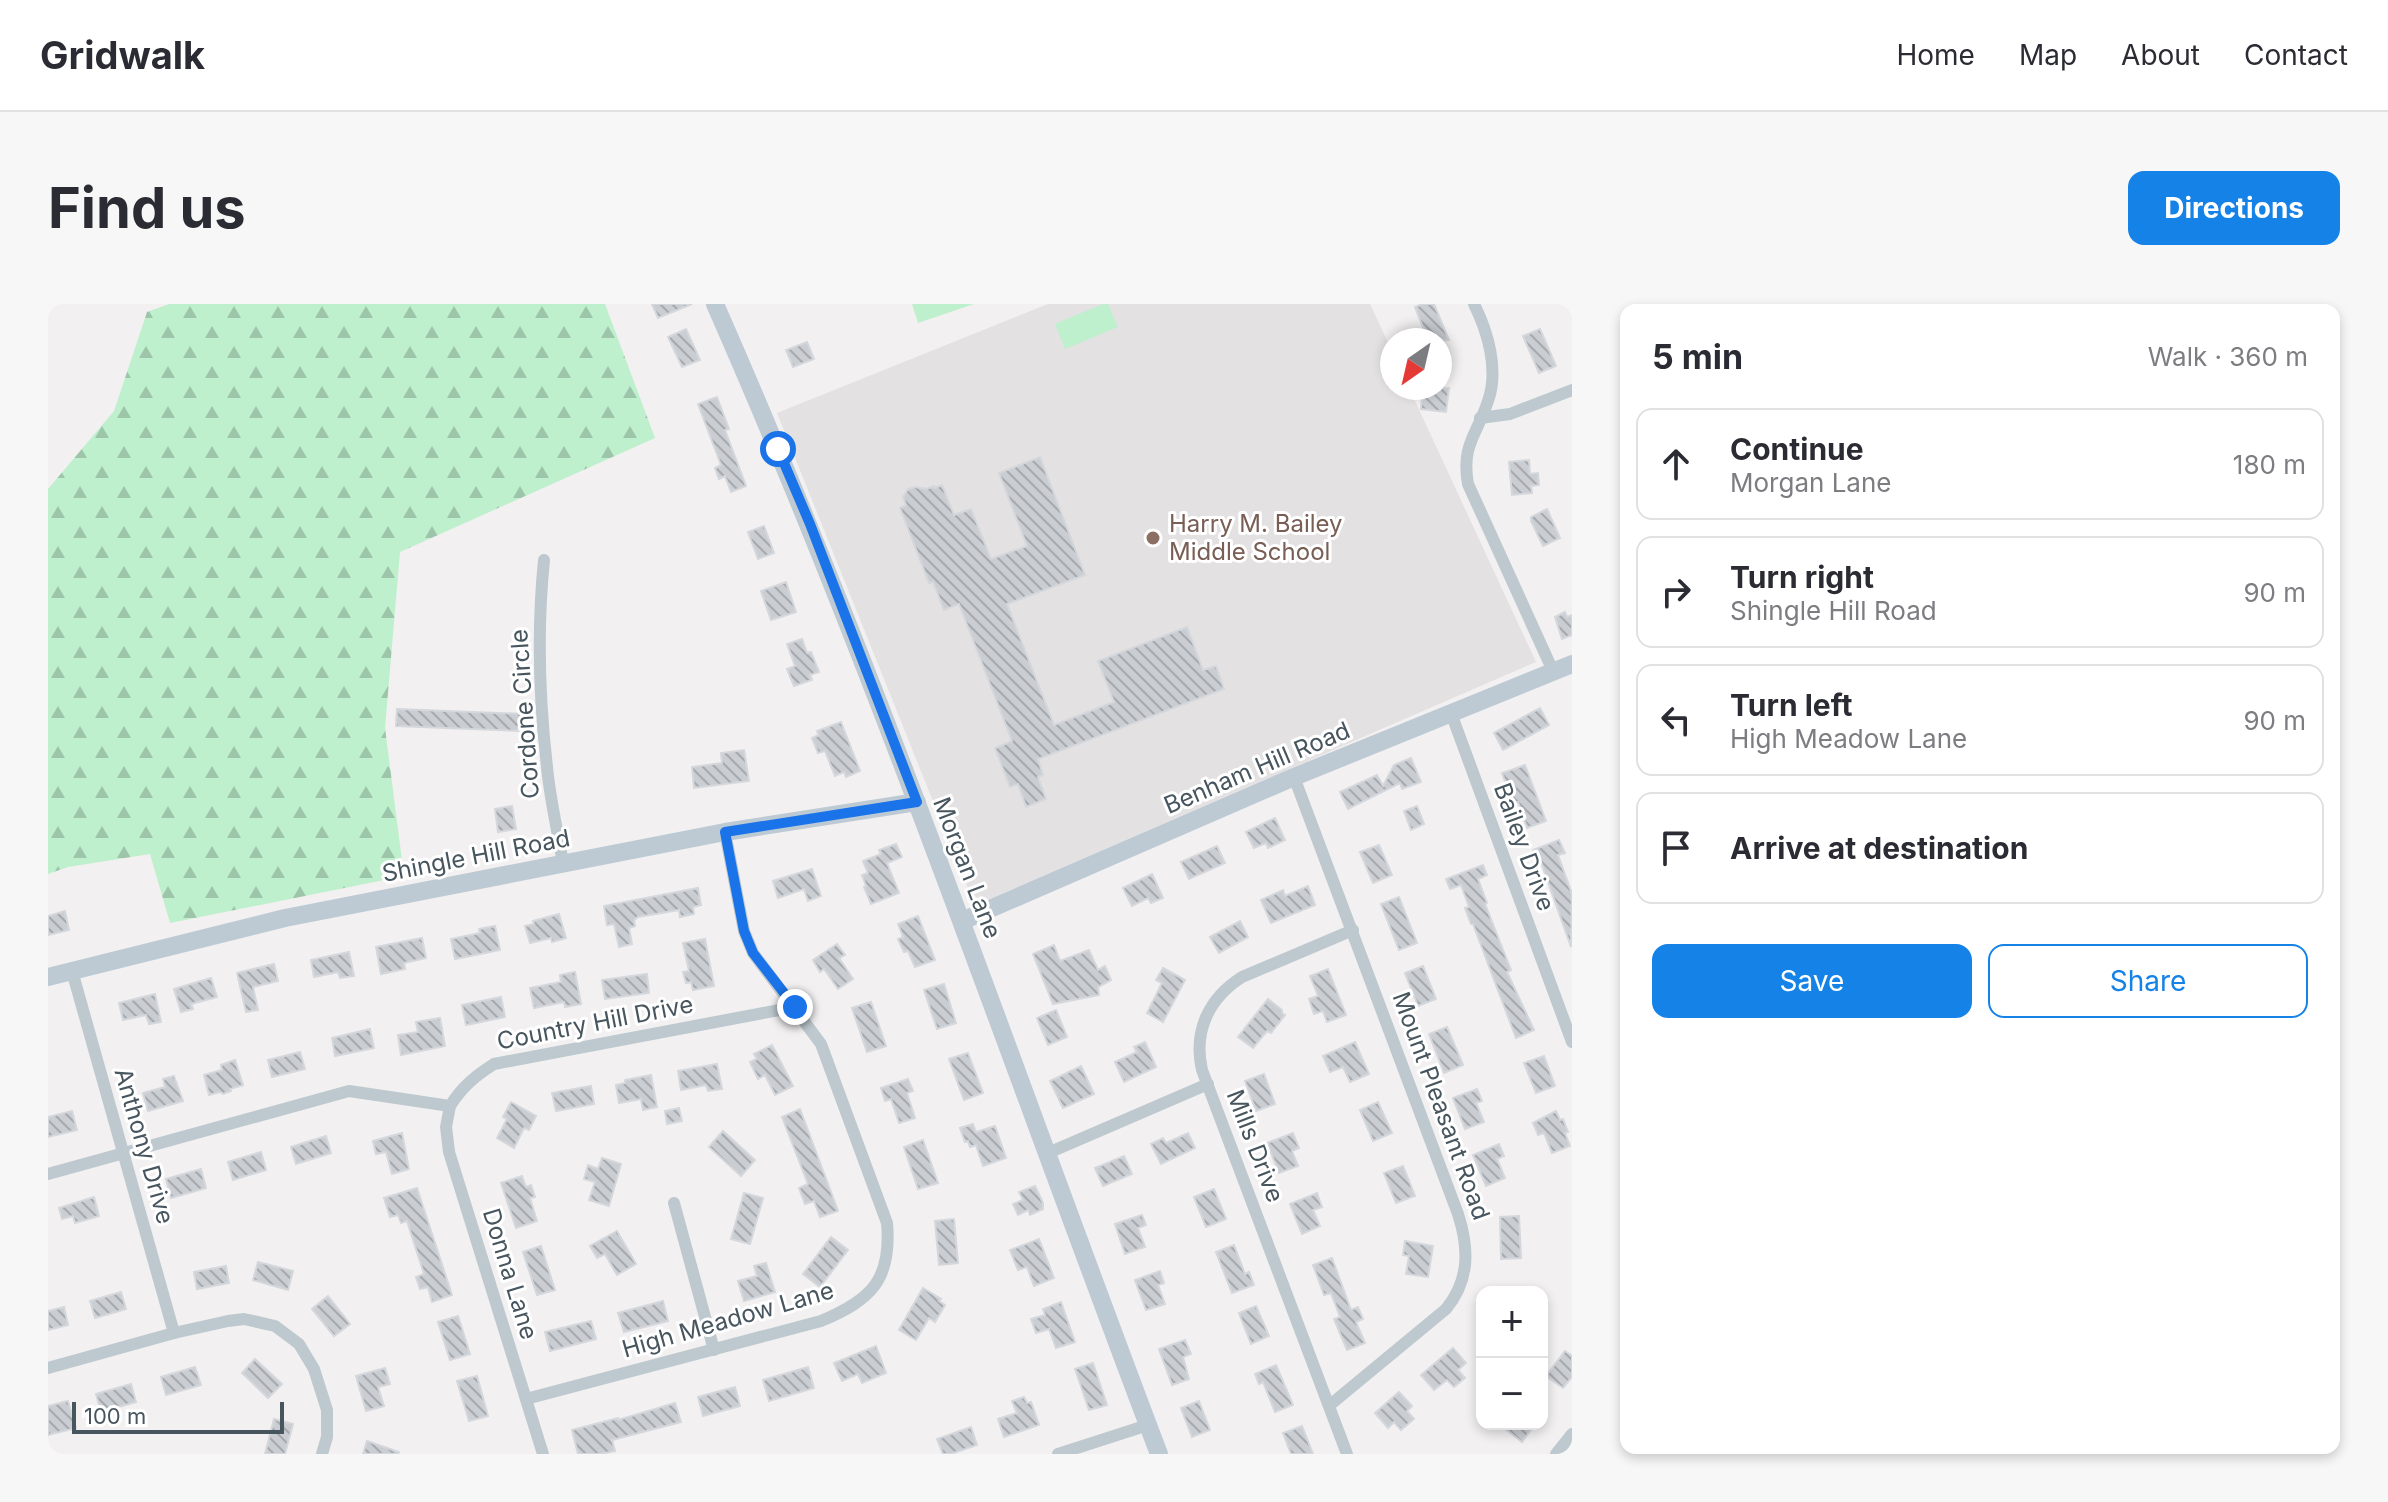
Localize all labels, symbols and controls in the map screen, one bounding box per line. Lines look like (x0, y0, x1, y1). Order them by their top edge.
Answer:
text: Gridwalk (40, 32, 205, 78)
text: Home (1896, 38, 1975, 72)
text: Map (2019, 38, 2077, 72)
text: About (2121, 38, 2200, 72)
text: Contact (2244, 38, 2348, 72)
button: Directions (2128, 171, 2340, 245)
text: Find us (48, 174, 246, 242)
north arrow (1380, 328, 1452, 400)
text: 5 min (1652, 336, 1743, 377)
text: Walk · 360 m (2148, 341, 2308, 372)
route start (760, 431, 796, 467)
text: Continue (1730, 431, 1864, 467)
icon: ahead (1654, 442, 1698, 486)
text: 180 m (2233, 449, 2306, 480)
text: Morgan Lane (1730, 467, 1891, 498)
place label: Harry M. Bailey Middle School (1169, 509, 1343, 566)
marker: Harry M. Bailey Middle School (1144, 529, 1162, 547)
text: Turn right (1730, 559, 1874, 595)
icon: right (1654, 570, 1698, 614)
text: 90 m (2243, 577, 2306, 608)
text: Shingle Hill Road (1730, 595, 1937, 626)
street label: Cordone Circle (504, 628, 545, 800)
text: Turn left (1730, 687, 1852, 723)
icon: left (1654, 698, 1698, 742)
text: 90 m (2243, 705, 2306, 736)
street label: Benham Hill Road (1159, 715, 1354, 820)
text: High Meadow Lane (1730, 723, 1967, 754)
street label: Bailey Drive (1488, 779, 1561, 915)
street label: Morgan Lane (927, 793, 1008, 943)
street label: Shingle Hill Road (379, 823, 572, 888)
icon: arrive (1654, 826, 1698, 870)
text: Arrive at destination (1730, 830, 2028, 866)
button: Save (1652, 944, 1972, 1018)
button: Share (1988, 944, 2308, 1018)
street label: Mount Pleasant Road (1387, 988, 1496, 1224)
street label: Country Hill Drive (494, 989, 696, 1056)
route end (777, 989, 813, 1025)
street label: Anthony Drive (108, 1065, 181, 1227)
street label: Mills Drive (1221, 1085, 1290, 1206)
street label: Donna Lane (477, 1205, 544, 1343)
street label: High Meadow Lane (619, 1275, 837, 1364)
map controls (1476, 1286, 1548, 1430)
button: + (1476, 1286, 1548, 1358)
button: − (1476, 1358, 1548, 1430)
scale bar (72, 1398, 284, 1434)
text: 100 m (84, 1403, 146, 1429)

